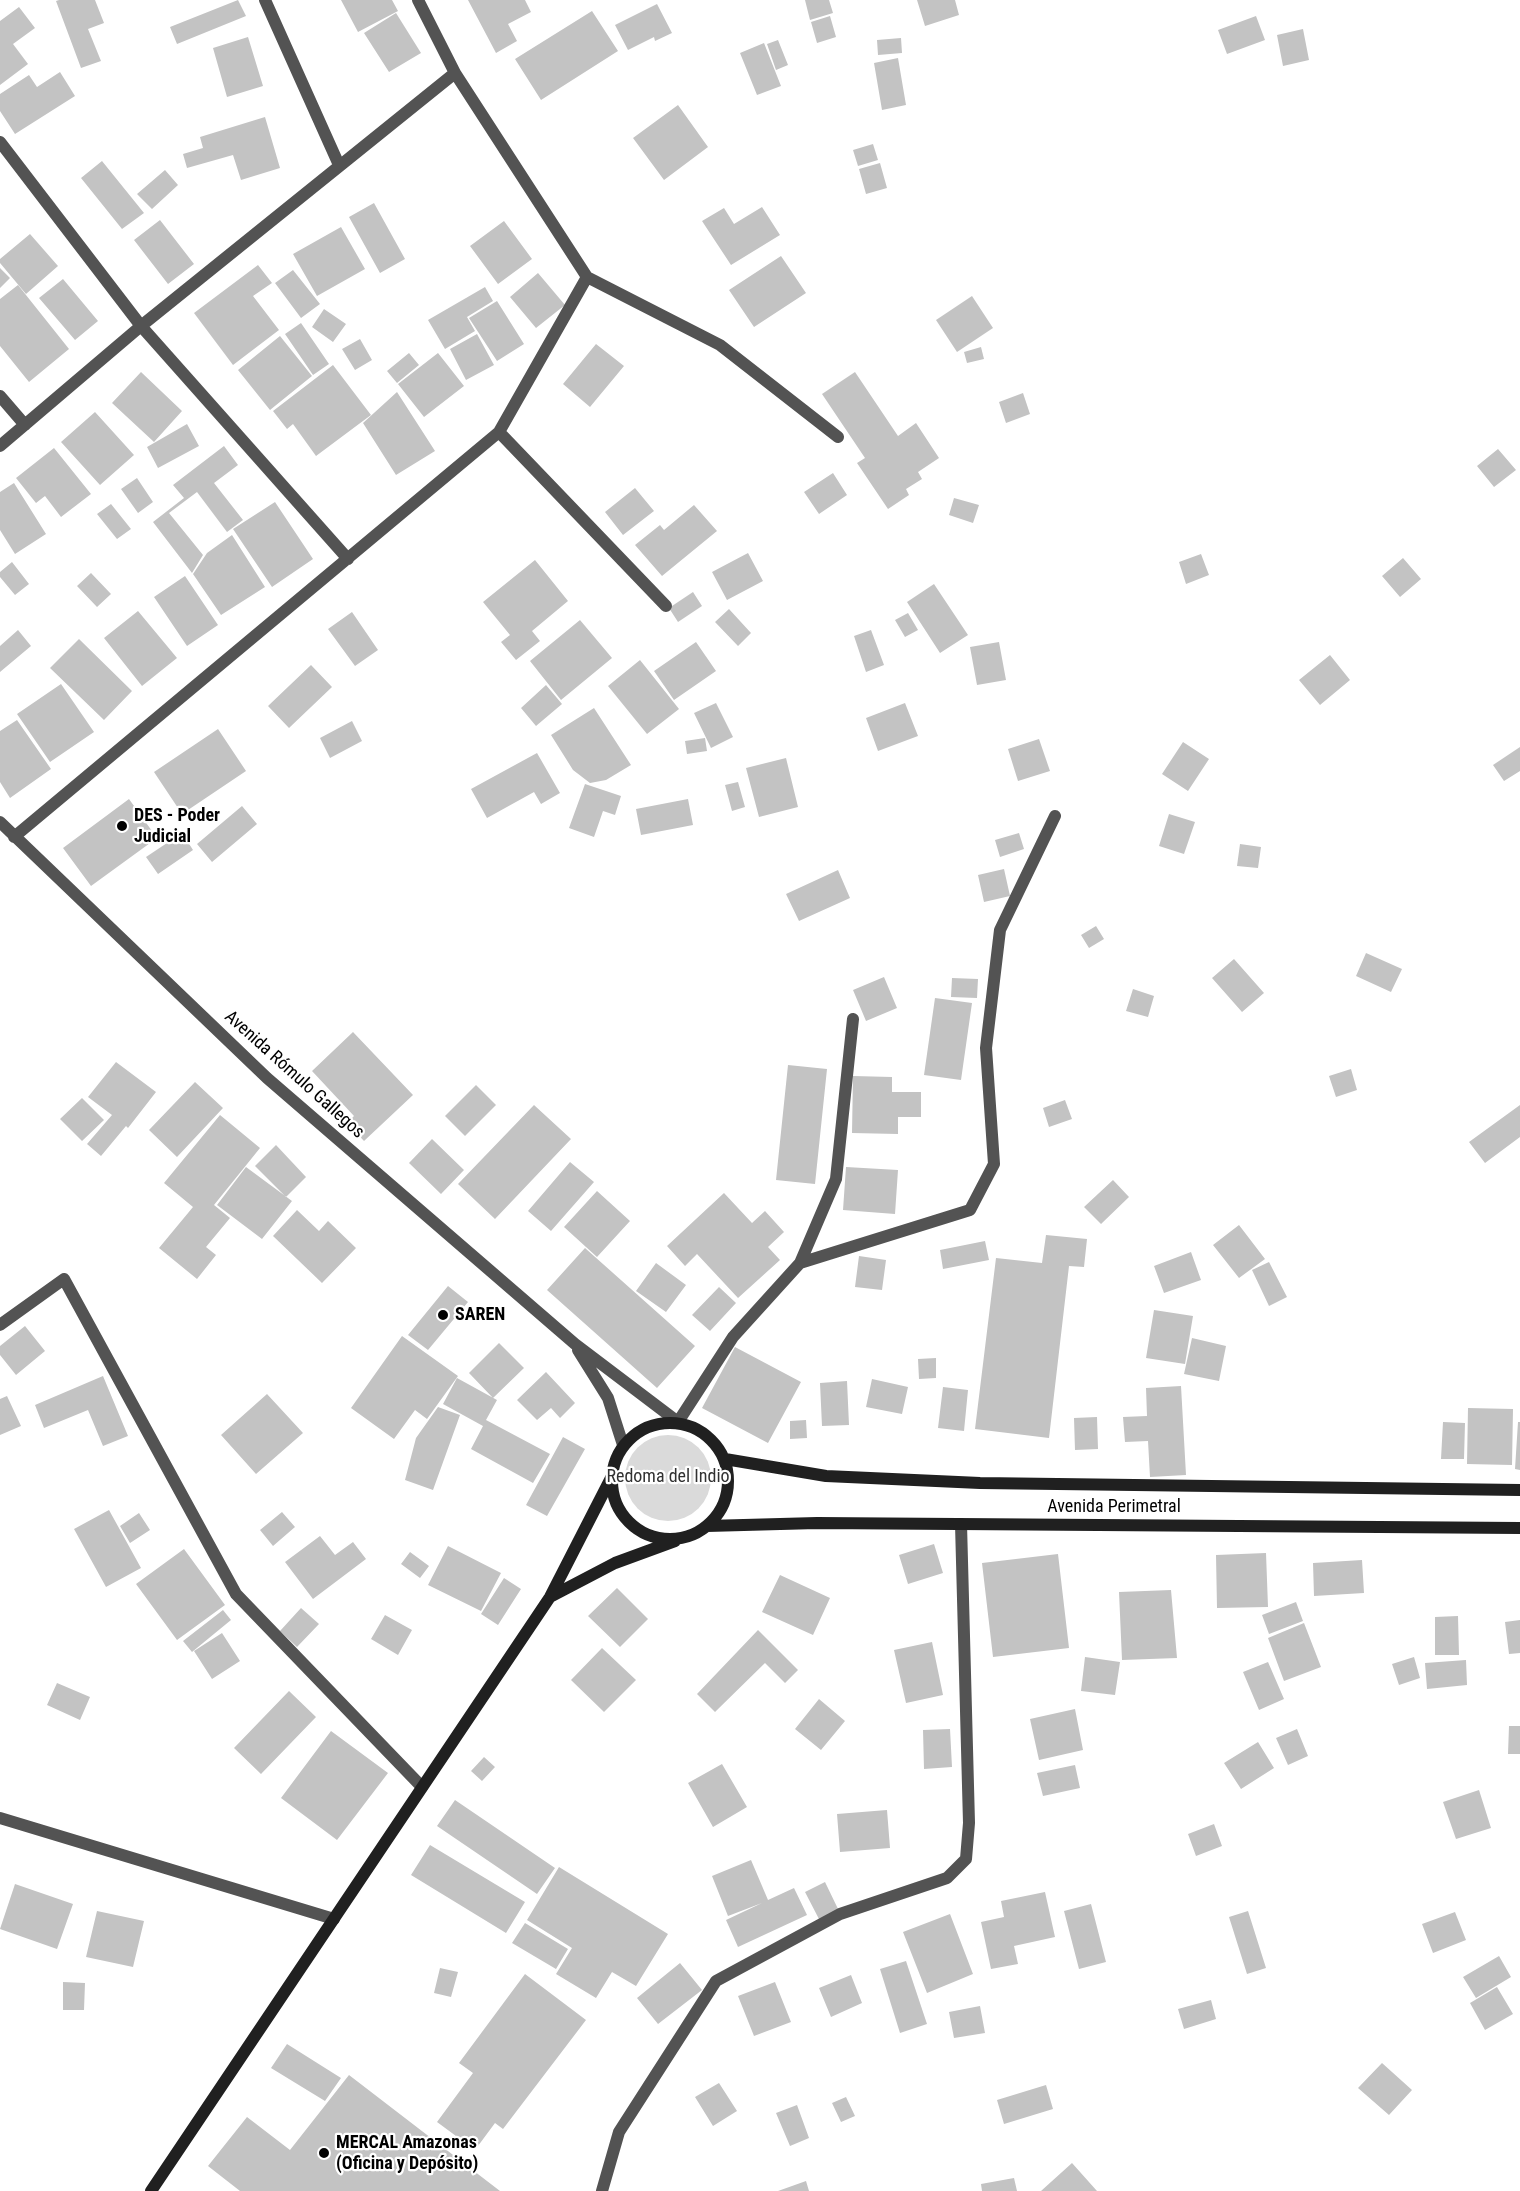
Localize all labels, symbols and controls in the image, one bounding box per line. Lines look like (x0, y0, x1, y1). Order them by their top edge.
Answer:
place label: DES - Poder Judicial (134, 805, 220, 848)
marker: DES - Poder Judicial (115, 819, 129, 833)
street label: Avenida Rómulo Gallegos (220, 1007, 368, 1143)
place label: SAREN (455, 1304, 505, 1326)
marker: SAREN (436, 1308, 450, 1322)
park label: Redoma del Indio (606, 1466, 730, 1488)
street label: Avenida Perimetral (1047, 1496, 1181, 1518)
place label: MERCAL Amazonas (Oficina y Depósito) (336, 2132, 478, 2174)
marker: MERCAL Amazonas (Oficina y Depósito) (317, 2146, 331, 2160)

